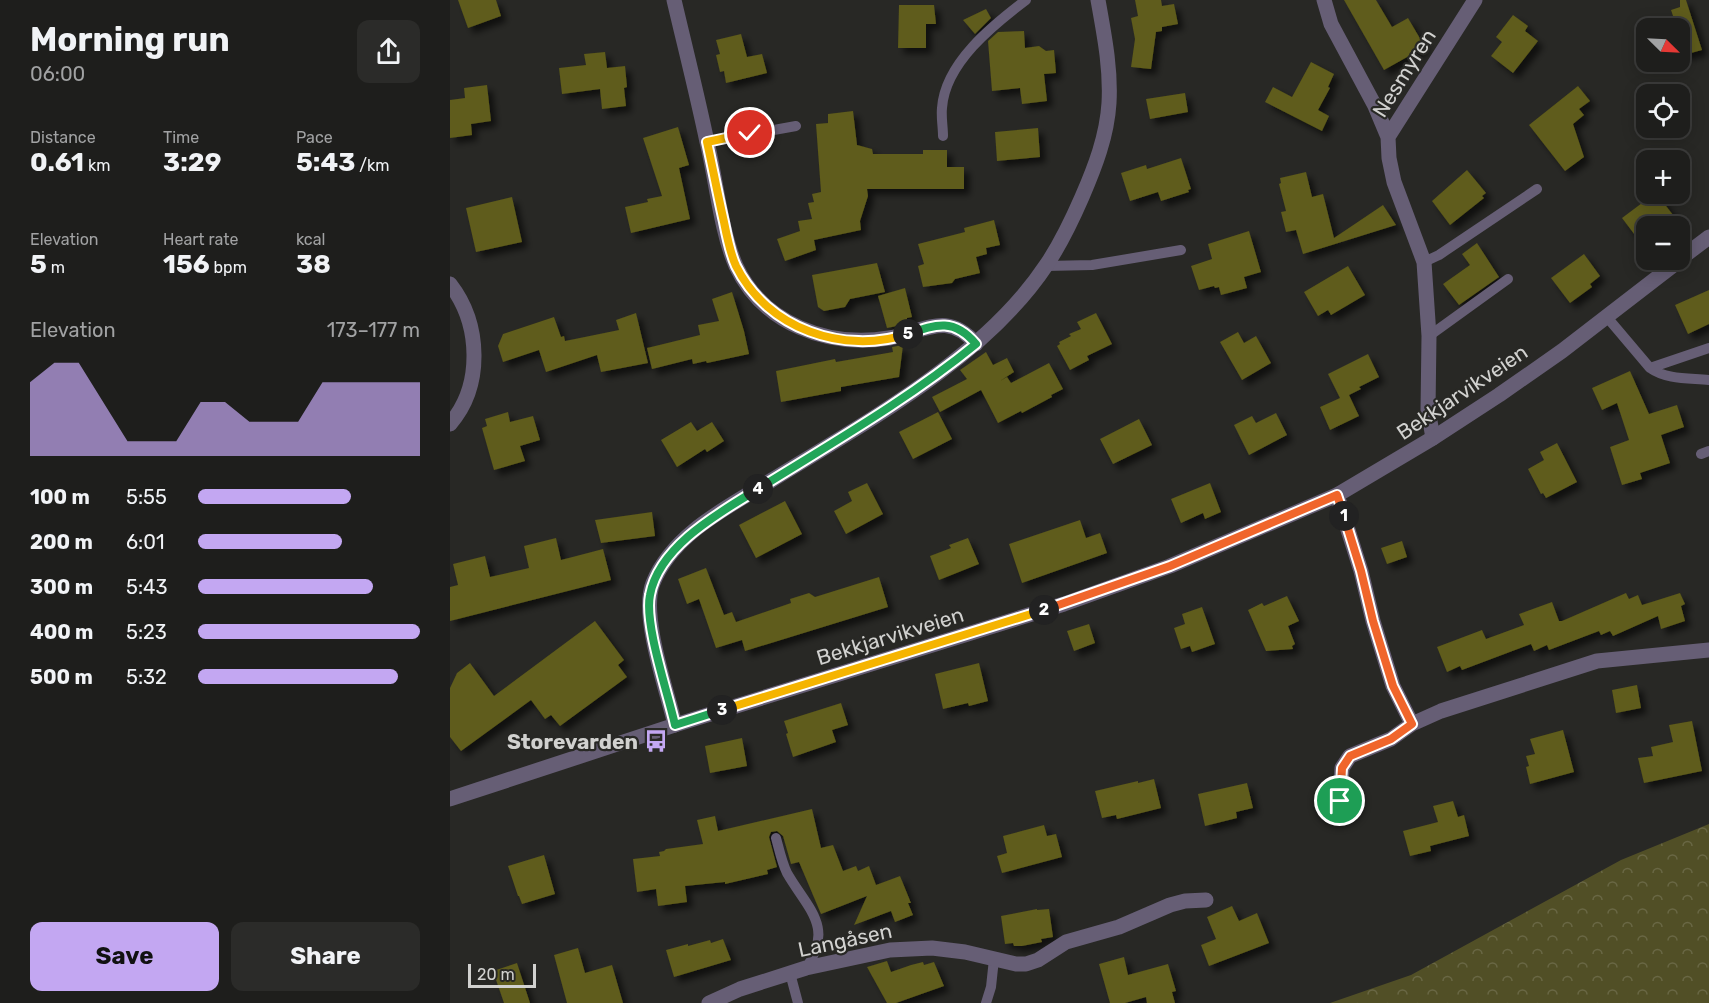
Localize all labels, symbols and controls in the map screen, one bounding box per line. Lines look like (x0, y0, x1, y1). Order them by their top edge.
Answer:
north arrow (1636, 18, 1690, 72)
map controls (1636, 18, 1690, 270)
text: Morning run (30, 20, 230, 59)
button: share (357, 20, 420, 83)
street label: Nesmyren (1367, 24, 1441, 122)
text: 06:00 (30, 62, 85, 86)
button: locate (1636, 84, 1690, 138)
pin (724, 107, 775, 158)
icon: check (733, 116, 766, 149)
text: Distance (30, 128, 96, 147)
text: Time (163, 128, 199, 147)
text: Pace (296, 128, 333, 147)
text: 0.61 (30, 147, 84, 178)
text: 3:29 (163, 147, 221, 178)
text: 5:43 (296, 147, 355, 178)
button: + (1636, 150, 1690, 204)
text: km (84, 156, 110, 175)
text: /km (355, 156, 389, 175)
button: − (1636, 216, 1690, 270)
text: Elevation (30, 230, 99, 249)
text: Heart rate (163, 230, 238, 249)
text: kcal (296, 230, 325, 249)
text: 5 (30, 249, 47, 280)
text: 156 (163, 249, 210, 280)
text: 38 (296, 249, 331, 280)
text: m (47, 258, 65, 277)
text: bpm (210, 258, 247, 277)
text: Elevation (30, 318, 116, 342)
text: 173–177 m (327, 318, 420, 342)
pin: 5 (893, 319, 923, 349)
text: 5 (903, 324, 913, 343)
street label: Bekkjarvikveien (1392, 339, 1532, 445)
pin: 4 (743, 474, 773, 504)
text: 4 (753, 479, 763, 498)
text: 100 m (30, 485, 90, 509)
text: 5:55 (126, 485, 167, 509)
pin: 1 (1329, 501, 1359, 531)
text: 1 (1340, 506, 1348, 525)
text: 200 m (30, 530, 93, 554)
text: 6:01 (126, 530, 164, 554)
text: 300 m (30, 575, 93, 599)
text: 5:43 (126, 575, 167, 599)
pin: 2 (1029, 595, 1059, 625)
text: 2 (1039, 600, 1049, 619)
street label: Bekkjarvikveien (813, 602, 967, 670)
text: 400 m (30, 620, 93, 644)
text: 5:23 (126, 620, 167, 644)
text: 500 m (30, 665, 93, 689)
text: 5:32 (126, 665, 167, 689)
pin: 3 (707, 695, 737, 725)
text: 3 (717, 700, 727, 719)
bus stop icon: Storevarden (643, 728, 669, 754)
place label: Storevarden (507, 729, 638, 754)
pin (1314, 775, 1365, 826)
icon: arrive (1323, 784, 1356, 817)
street label: Langåsen (796, 918, 894, 962)
button: Save (30, 922, 219, 991)
button: Share (231, 922, 420, 991)
scale bar (468, 961, 536, 988)
text: 20 m (477, 965, 515, 984)

